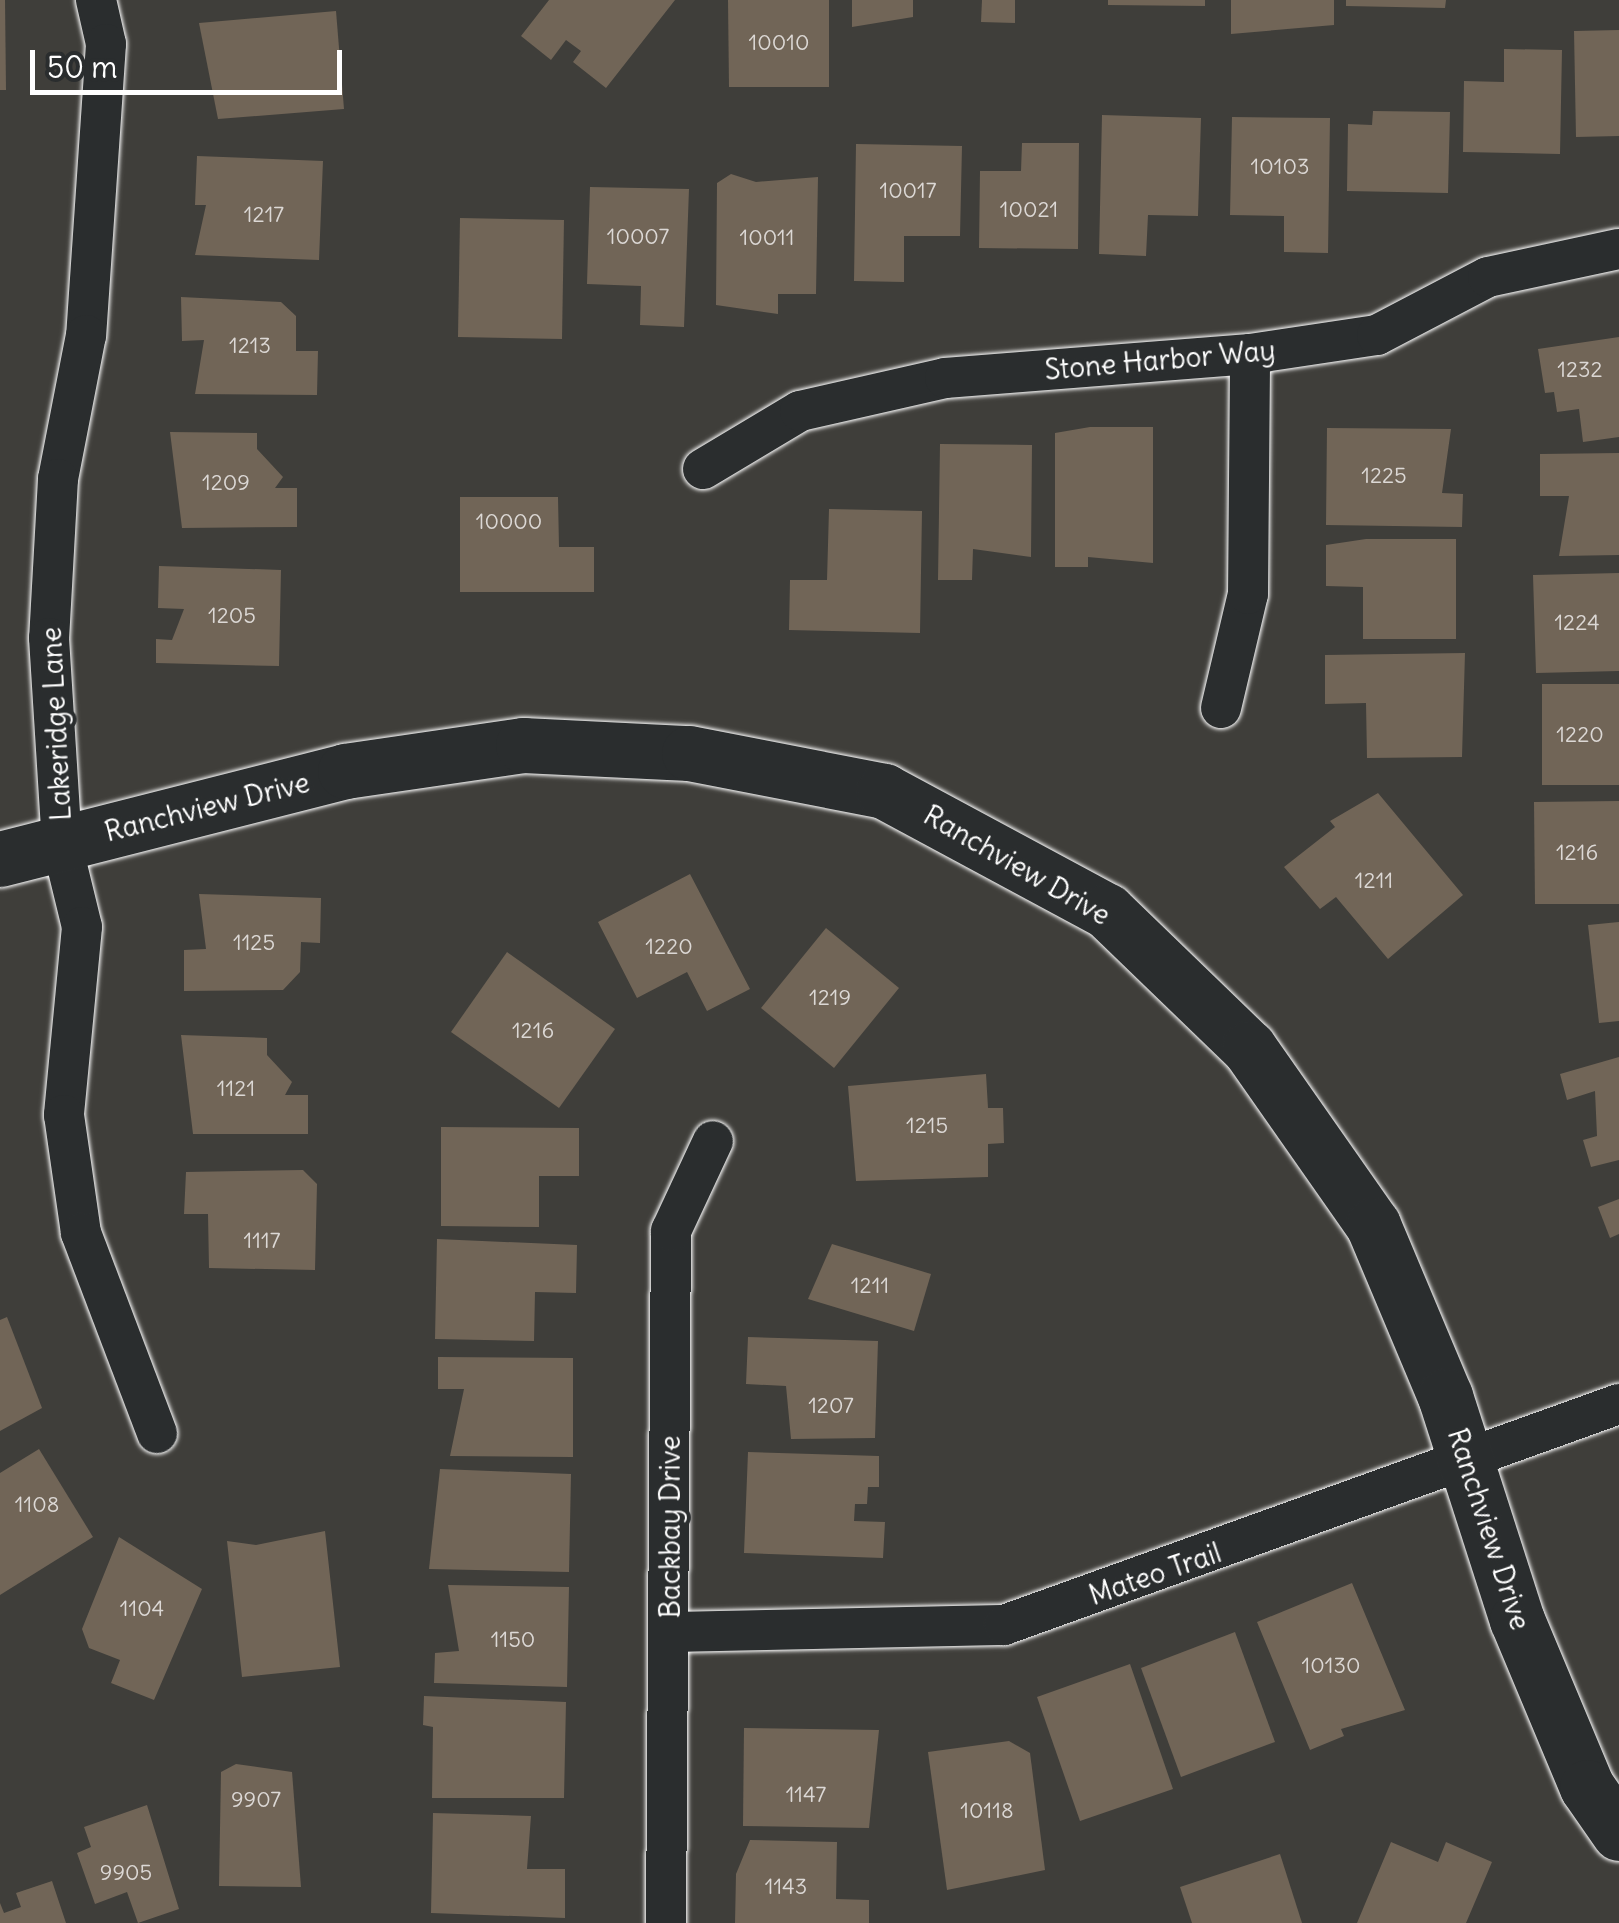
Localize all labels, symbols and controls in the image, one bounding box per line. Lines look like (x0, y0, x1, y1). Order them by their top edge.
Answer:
scale bar (35, 30, 348, 92)
house number: 10010 (749, 30, 809, 56)
text: 50 m (47, 48, 117, 86)
house number: 10103 (1251, 154, 1309, 180)
house number: 10017 (879, 178, 937, 204)
house number: 10021 (1000, 197, 1058, 223)
house number: 1217 (244, 202, 284, 228)
house number: 10007 (607, 224, 669, 250)
house number: 10011 (739, 225, 795, 251)
house number: 1213 (229, 333, 271, 359)
street label: Stone Harbor Way (1043, 333, 1277, 387)
house number: 1232 (1557, 357, 1603, 383)
house number: 1225 (1361, 463, 1407, 489)
house number: 1209 (202, 470, 250, 496)
house number: 10000 (476, 509, 542, 535)
house number: 1205 (208, 603, 256, 629)
house number: 1224 (1554, 610, 1600, 636)
street label: Lakeridge Lane (34, 626, 78, 822)
house number: 1220 (1556, 722, 1604, 748)
street label: Ranchview Drive (101, 765, 313, 849)
street label: Ranchview Drive (918, 798, 1116, 932)
house number: 1216 (1556, 840, 1598, 866)
house number: 1211 (1355, 868, 1393, 894)
house number: 1125 (233, 930, 275, 956)
house number: 1220 (645, 934, 693, 960)
house number: 1219 (809, 985, 851, 1011)
house number: 1216 (512, 1018, 554, 1044)
house number: 1121 (217, 1076, 255, 1102)
house number: 1215 (906, 1113, 948, 1139)
house number: 1117 (244, 1228, 280, 1254)
house number: 1211 (851, 1273, 889, 1299)
house number: 1207 (808, 1393, 854, 1419)
street label: Ranchview Drive (1441, 1424, 1537, 1634)
street label: Backbay Drive (653, 1436, 687, 1618)
house number: 1108 (15, 1492, 59, 1518)
street label: Mateo Trail (1085, 1536, 1225, 1612)
house number: 1104 (120, 1596, 164, 1622)
house number: 1150 (491, 1627, 535, 1653)
house number: 10130 (1302, 1653, 1360, 1679)
house number: 1147 (786, 1782, 826, 1808)
house number: 9907 (231, 1787, 281, 1813)
house number: 10118 (960, 1798, 1014, 1824)
house number: 9905 (100, 1860, 152, 1886)
house number: 1143 (765, 1874, 807, 1900)

